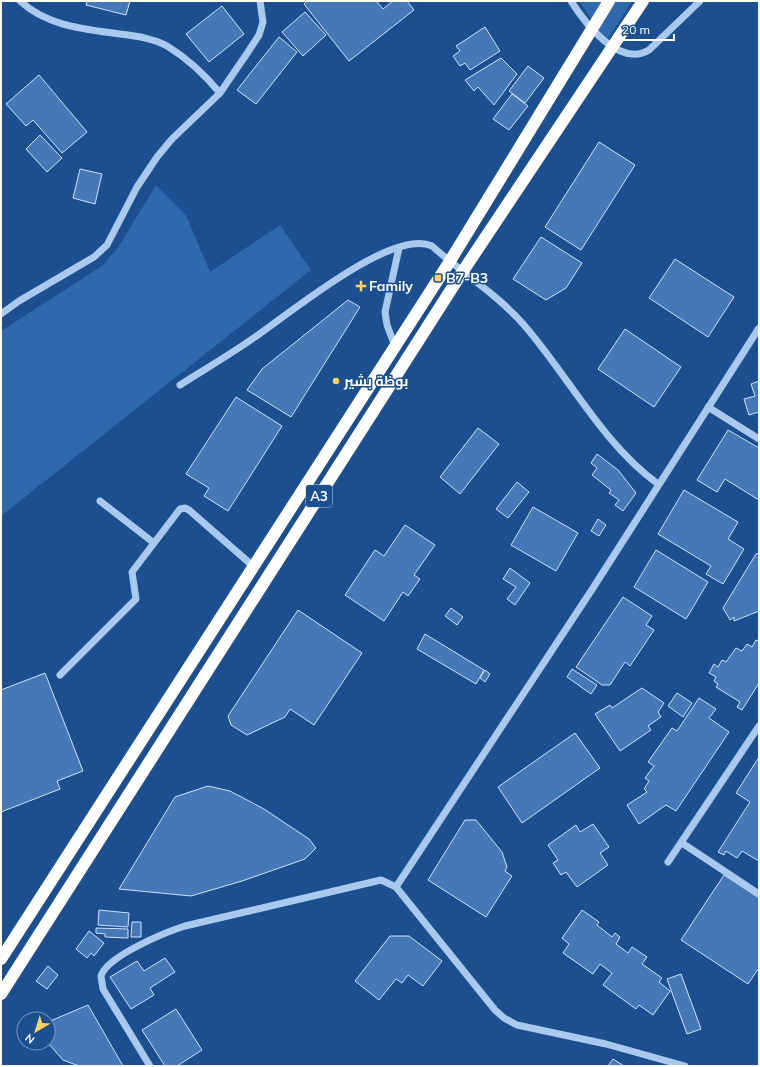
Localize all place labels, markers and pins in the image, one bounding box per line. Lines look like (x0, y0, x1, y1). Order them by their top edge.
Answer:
place label: B7-B3 (446, 269, 488, 287)
marker: B7-B3 (433, 273, 443, 283)
place label: Family (369, 277, 413, 295)
marker: Family (356, 281, 366, 291)
place label: بوظة بشير (343, 372, 408, 390)
marker: بوظة بشير (331, 376, 341, 386)

